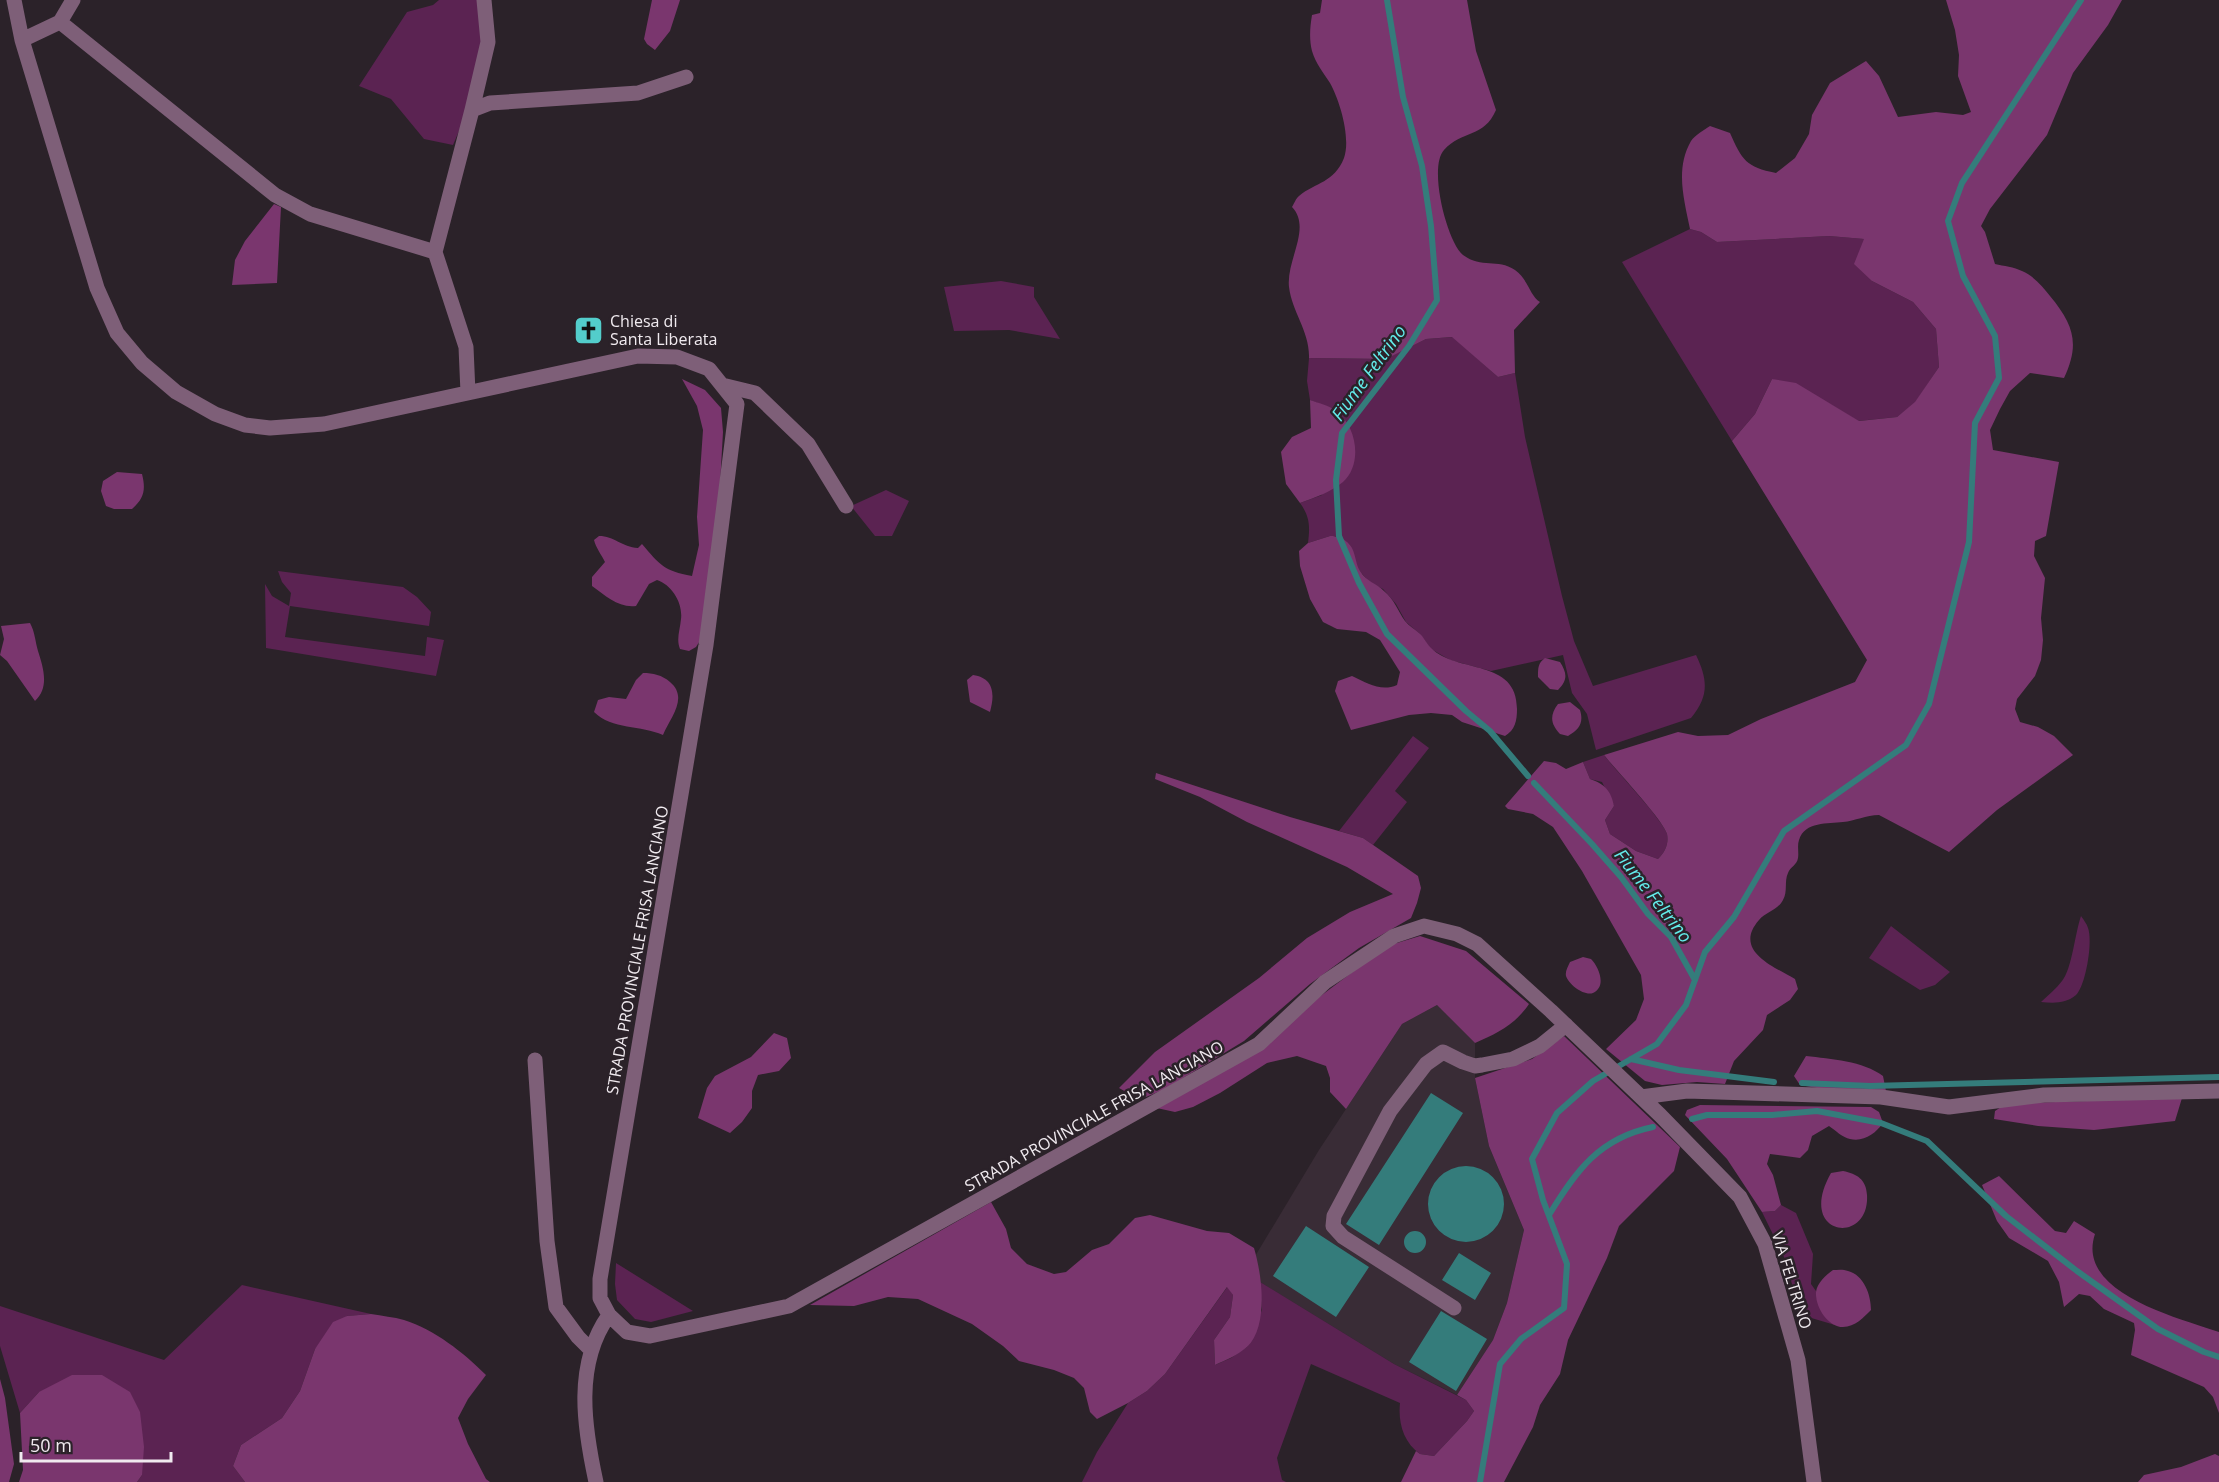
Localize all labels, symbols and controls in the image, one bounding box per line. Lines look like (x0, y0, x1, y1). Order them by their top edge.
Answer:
place label: Chiesa di Santa Liberata (610, 310, 717, 350)
church icon: Chiesa di Santa Liberata (573, 314, 605, 346)
water label: Fiume Feltrino (1325, 320, 1411, 425)
street label: STRADA PROVINCIALE FRISA LANCIANO (601, 804, 673, 1096)
water label: Fiume Feltrino (1610, 843, 1698, 947)
street label: STRADA PROVINCIALE FRISA LANCIANO (961, 1035, 1227, 1197)
street label: VIA FELTRINO (1767, 1228, 1817, 1332)
scale bar (21, 1425, 171, 1463)
text: 50 m (30, 1433, 72, 1457)

